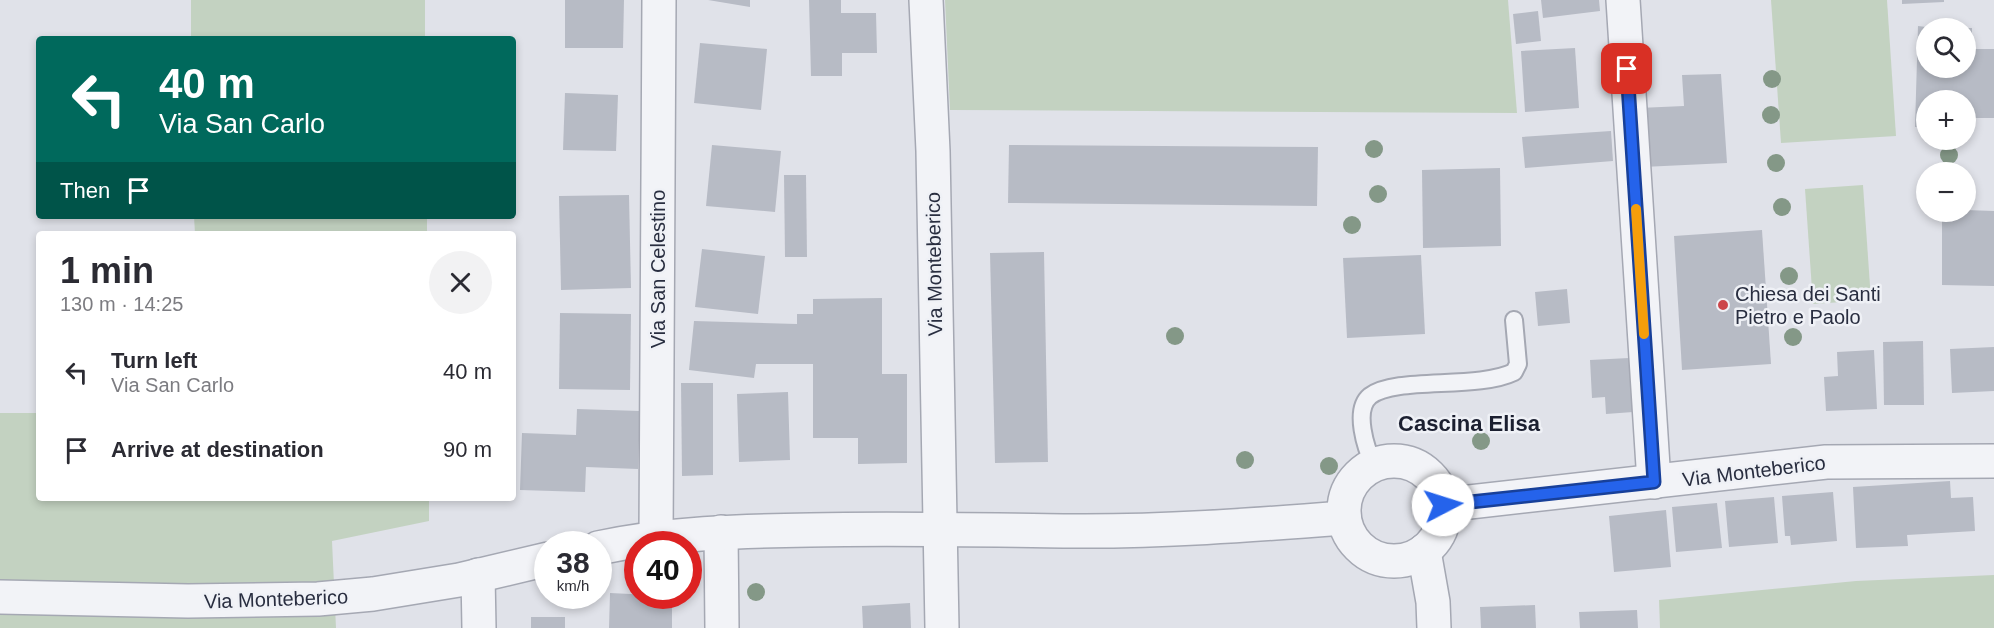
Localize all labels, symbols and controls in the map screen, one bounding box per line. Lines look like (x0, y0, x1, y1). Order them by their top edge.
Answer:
map controls (1916, 18, 1976, 222)
button: search (1916, 18, 1976, 78)
pin (1601, 43, 1652, 94)
icon: arrive (1610, 52, 1643, 85)
icon: left (60, 60, 138, 138)
text: 40 m (159, 60, 255, 107)
button: + (1916, 90, 1976, 150)
text: Via San Carlo (159, 109, 325, 139)
button: − (1916, 162, 1976, 222)
icon: arrive (122, 174, 155, 207)
text: Then (60, 178, 110, 203)
street label: Via San Celestino (647, 190, 669, 348)
street label: Via Monteberico (922, 192, 946, 336)
text: 1 min (60, 250, 154, 291)
button: close (429, 251, 492, 314)
place label: Chiesa dei Santi Pietro e Paolo (1735, 283, 1881, 328)
text: 130 m · 14:25 (60, 293, 183, 315)
marker: Chiesa dei Santi Pietro e Paolo (1716, 298, 1730, 312)
text: Turn left (111, 348, 197, 373)
icon: left (60, 356, 93, 389)
text: 40 m (443, 359, 492, 384)
text: Via San Carlo (111, 374, 234, 396)
district label: Cascina Elisa (1398, 411, 1541, 436)
icon: arrive (60, 434, 93, 467)
text: Arrive at destination (111, 437, 324, 462)
text: 90 m (443, 437, 492, 462)
street label: Via Monteberico (1681, 451, 1827, 491)
position arrow (1411, 473, 1475, 537)
speed limit sign: 40 (624, 531, 702, 609)
text: 38 (556, 546, 590, 579)
text: km/h (557, 577, 589, 594)
street label: Via Monteberico (204, 585, 348, 613)

